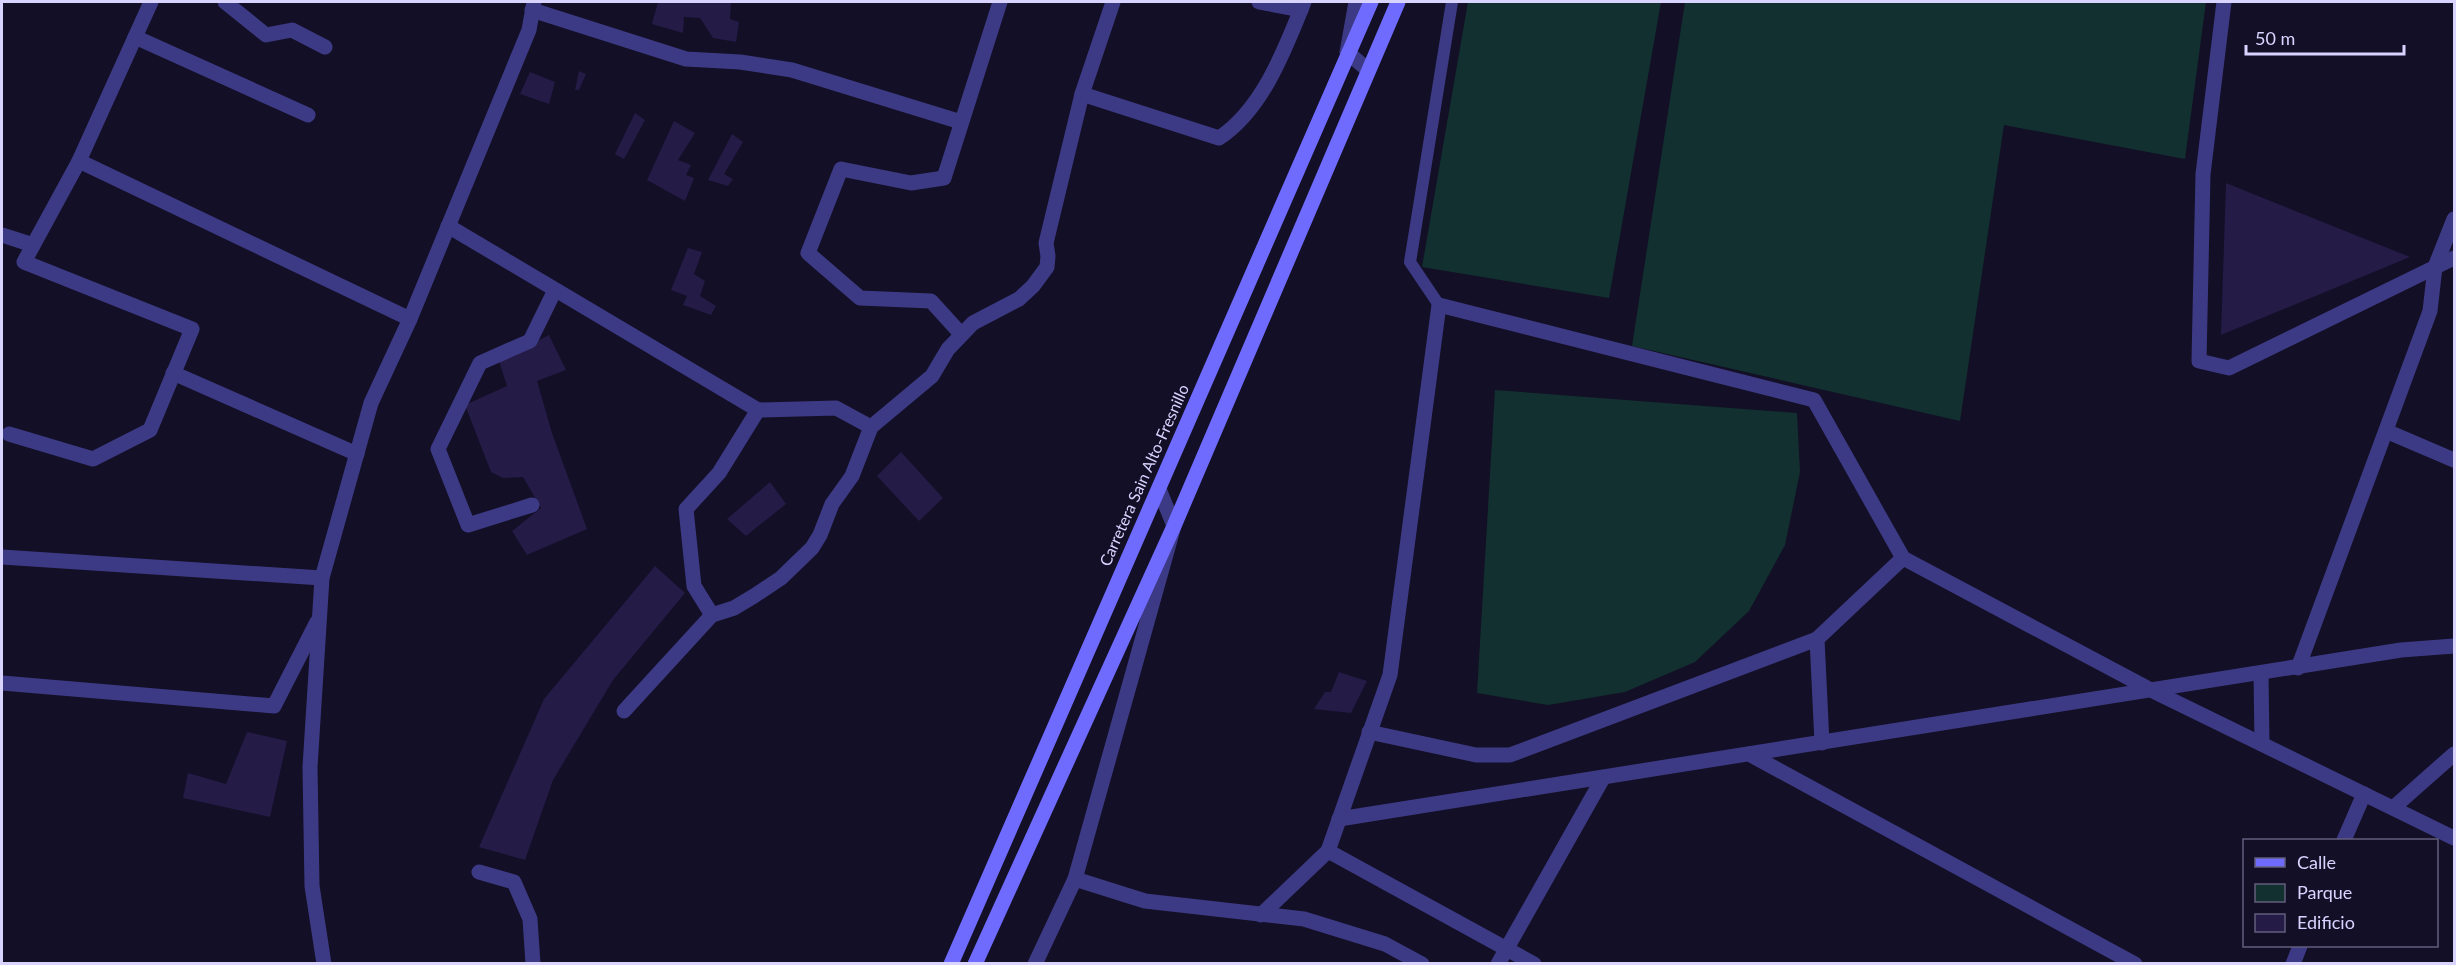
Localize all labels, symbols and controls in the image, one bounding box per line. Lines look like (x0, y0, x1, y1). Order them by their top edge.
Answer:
scale bar (2246, 18, 2404, 56)
text: 50 m (2255, 27, 2295, 49)
street label: Carretera Sain Alto-Fresnillo (1095, 381, 1192, 569)
legend (2243, 839, 2438, 947)
text: Calle (2297, 851, 2336, 873)
text: Parque (2297, 881, 2352, 903)
text: Edificio (2297, 911, 2355, 933)

